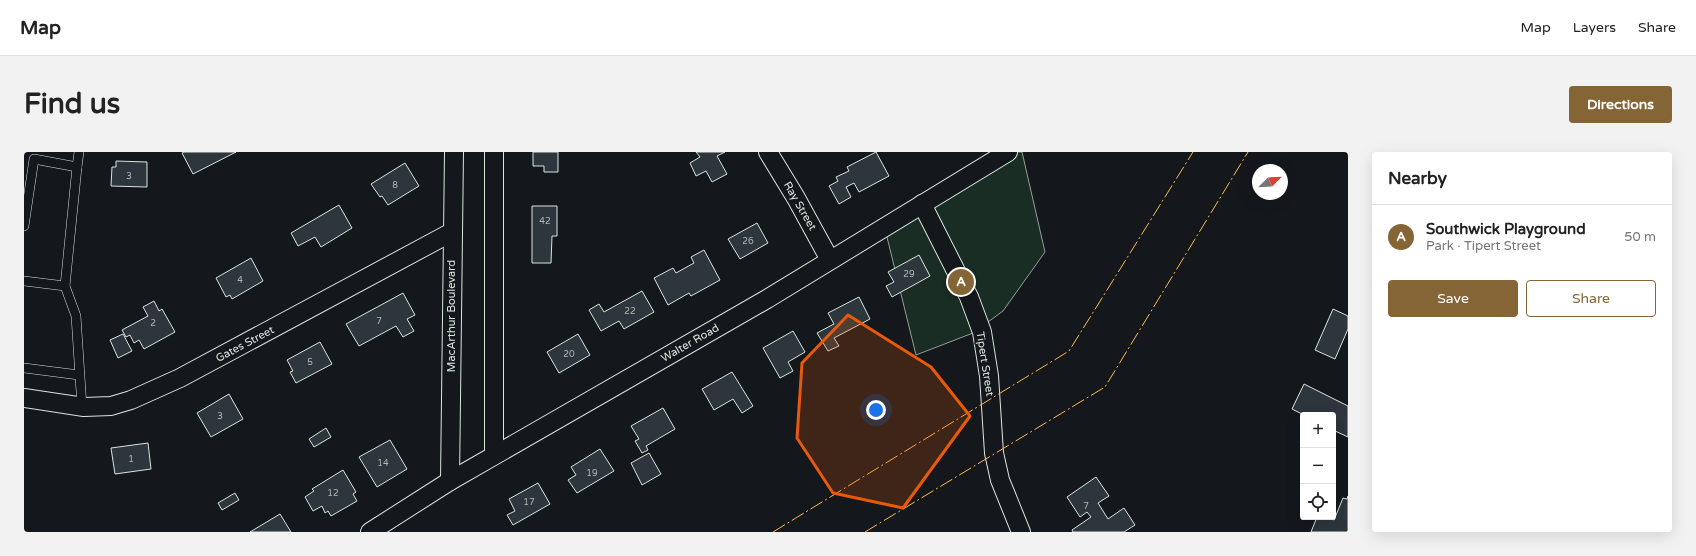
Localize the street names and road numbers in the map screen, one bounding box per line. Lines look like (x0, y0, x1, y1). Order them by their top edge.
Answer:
street label: Ray Street (781, 179, 819, 233)
street label: MacArthur Boulevard (445, 260, 458, 372)
street label: Walter Road (659, 321, 721, 365)
street label: Gates Street (214, 323, 276, 365)
street label: Tipert Street (973, 331, 997, 397)

